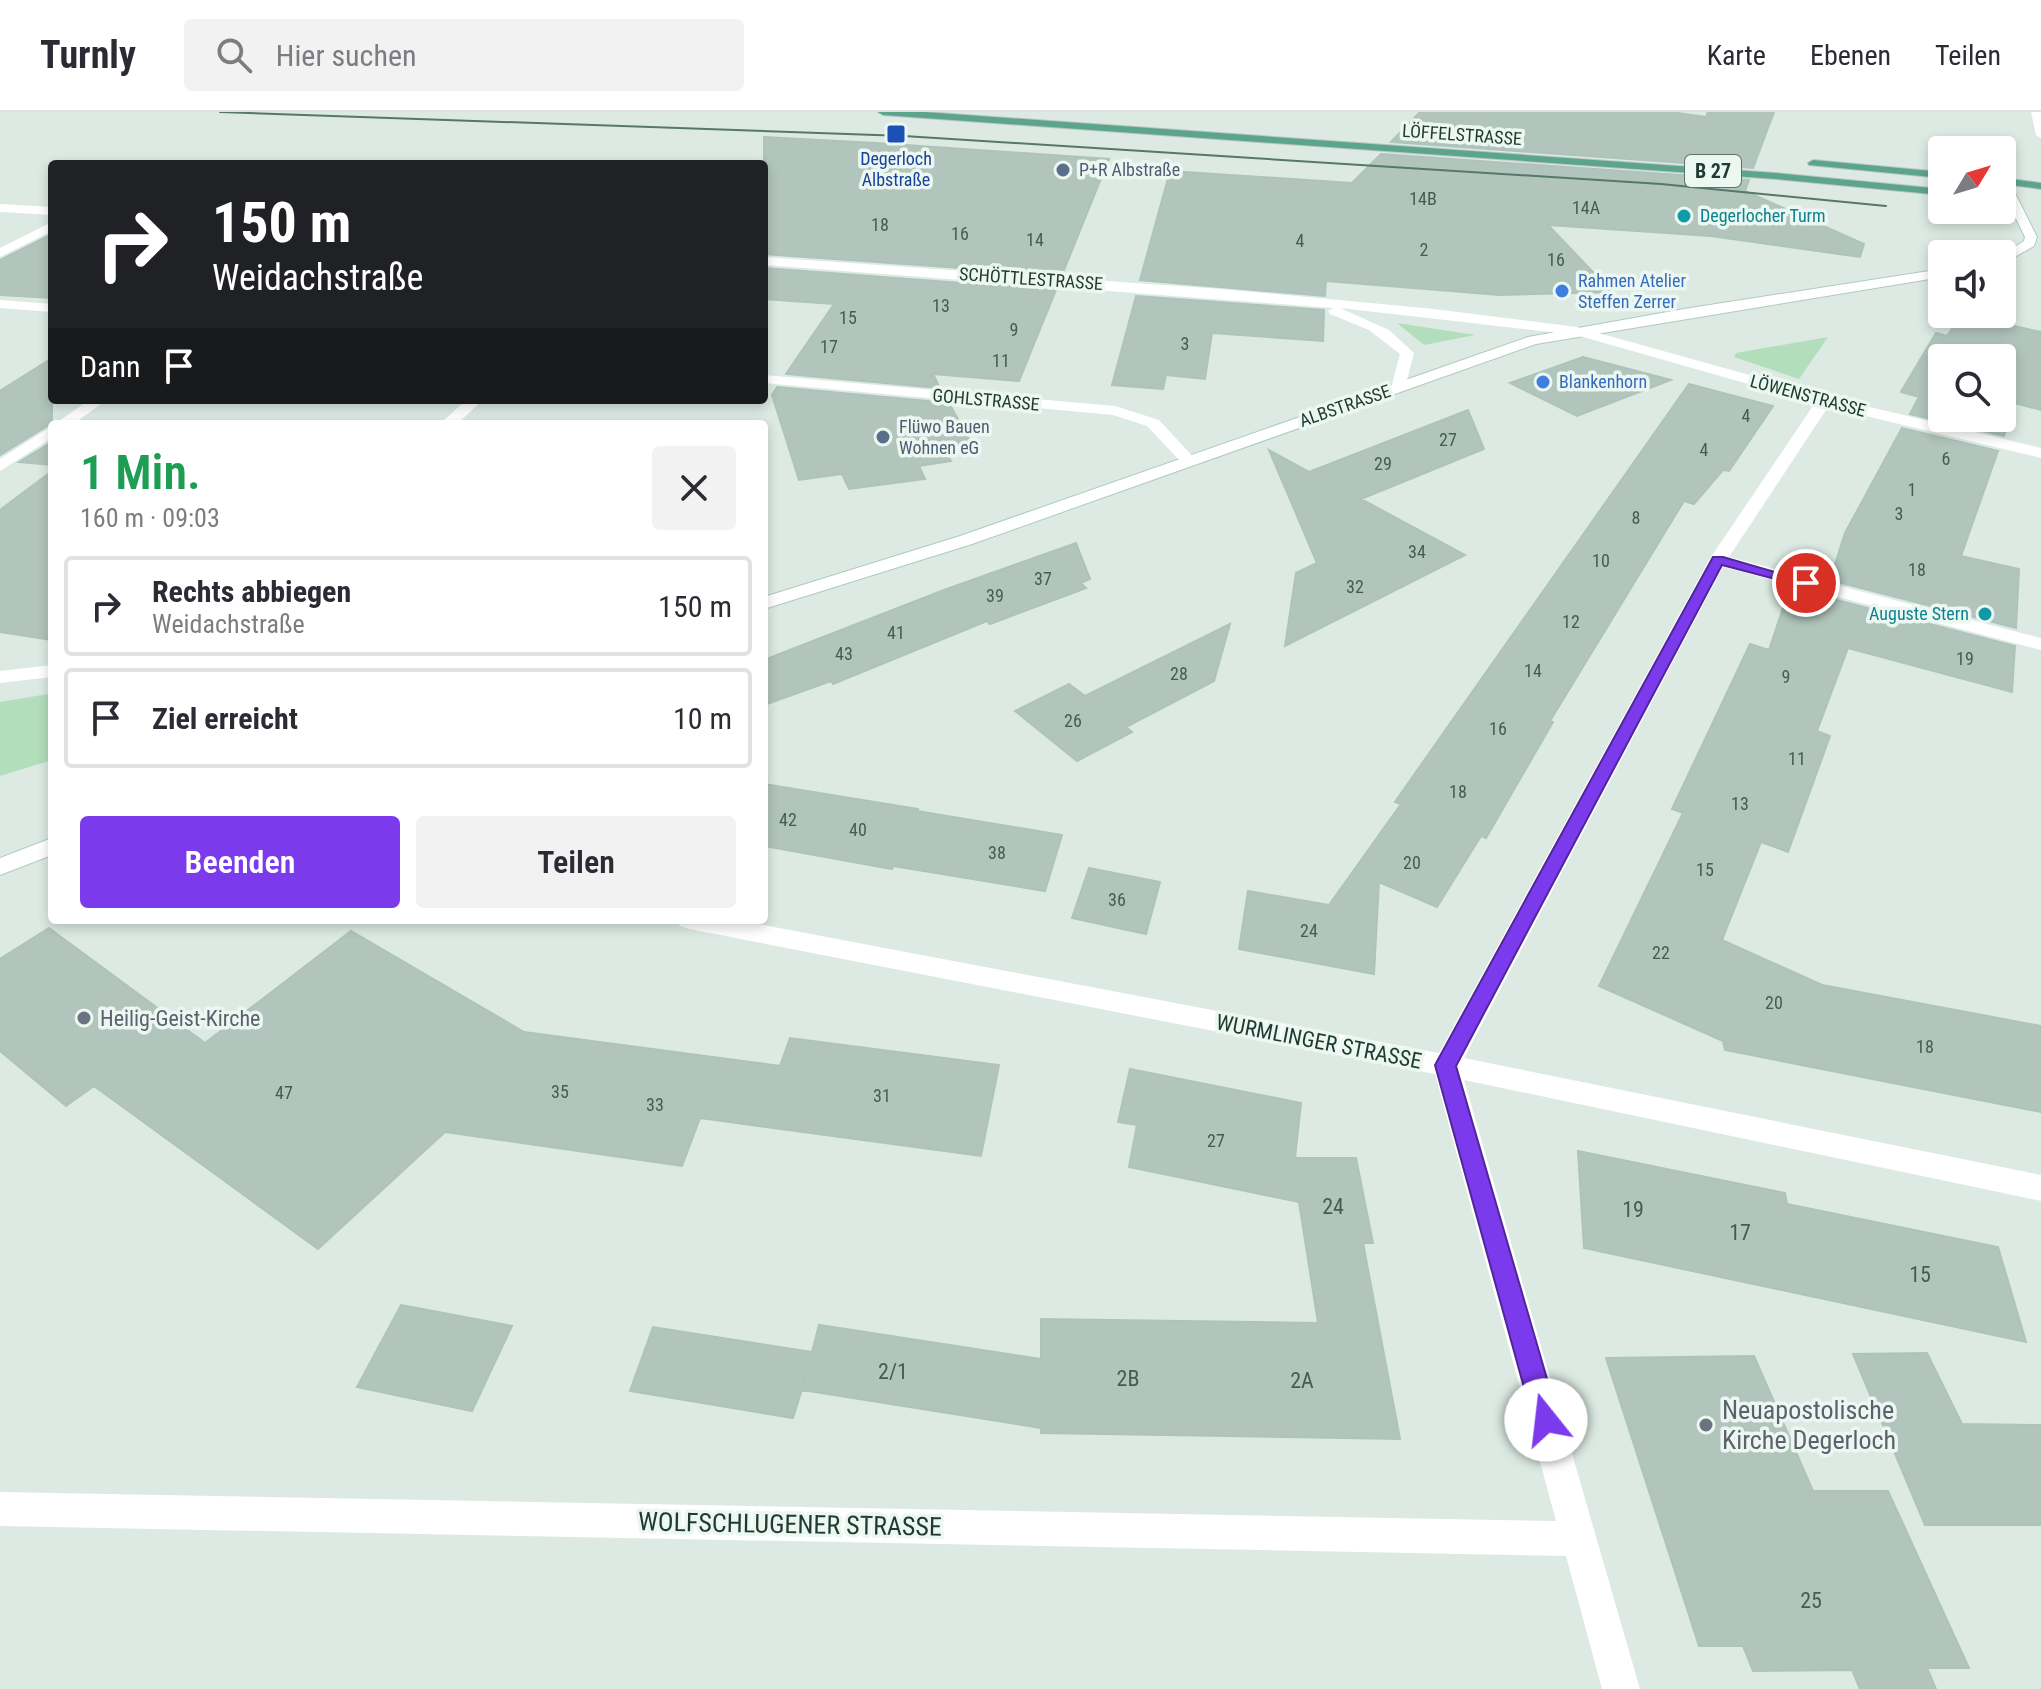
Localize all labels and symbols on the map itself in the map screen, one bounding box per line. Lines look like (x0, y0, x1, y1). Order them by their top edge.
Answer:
street label: LÖFFELSTRASSE (1402, 120, 1523, 149)
marker: Degerloch Albstraße (885, 123, 907, 145)
north arrow (1928, 136, 2016, 224)
place label: Degerloch Albstraße (860, 148, 932, 190)
road number: B 27 (1685, 155, 1741, 187)
place label: P+R Albstraße (1079, 159, 1180, 180)
marker: P+R Albstraße (1054, 161, 1072, 179)
house number: 14B (1409, 188, 1437, 209)
house number: 14A (1572, 197, 1601, 218)
place label: Degerlocher Turm (1700, 205, 1826, 226)
marker: Degerlocher Turm (1675, 207, 1693, 225)
house number: 18 (871, 214, 889, 235)
house number: 16 (951, 223, 969, 244)
house number: 14 (1026, 229, 1044, 250)
house number: 4 (1296, 230, 1305, 251)
house number: 2 (1420, 239, 1429, 260)
house number: 16 (1547, 249, 1565, 270)
street label: SCHÖTTLESTRASSE (959, 263, 1104, 294)
place label: Rahmen Atelier Steffen Zerrer (1578, 270, 1686, 312)
marker: Rahmen Atelier Steffen Zerrer (1553, 282, 1571, 300)
house number: 13 (932, 295, 950, 316)
house number: 15 (839, 307, 857, 328)
house number: 9 (1010, 319, 1018, 340)
house number: 3 (1181, 333, 1189, 354)
house number: 17 (820, 336, 838, 357)
house number: 11 (992, 350, 1010, 371)
street label: LÖWENSTRASSE (1748, 370, 1868, 421)
place label: Blankenhorn (1559, 371, 1647, 392)
marker: Blankenhorn (1534, 373, 1552, 391)
street label: ALBSTRASSE (1296, 380, 1393, 431)
street label: GOHLSTRASSE (932, 384, 1041, 415)
house number: 4 (1742, 405, 1751, 426)
place label: Flüwo Bauen Wohnen eG (899, 416, 990, 458)
marker: Flüwo Bauen Wohnen eG (874, 428, 892, 446)
house number: 27 (1439, 429, 1457, 450)
house number: 4 (1700, 439, 1709, 460)
house number: 6 (1942, 448, 1950, 469)
house number: 29 (1374, 453, 1392, 474)
house number: 1 (1908, 479, 1916, 500)
house number: 3 (1895, 503, 1903, 524)
house number: 8 (1632, 507, 1640, 528)
house number: 34 (1408, 541, 1426, 562)
pin (1772, 549, 1840, 617)
house number: 10 (1592, 550, 1610, 571)
house number: 18 (1908, 559, 1926, 580)
house number: 37 (1034, 568, 1052, 589)
house number: 32 (1346, 576, 1364, 597)
house number: 39 (986, 585, 1004, 606)
place label: Auguste Stern (1869, 603, 1969, 624)
marker: Auguste Stern (1976, 605, 1994, 623)
house number: 12 (1562, 611, 1580, 632)
house number: 41 (887, 622, 905, 643)
house number: 43 (835, 643, 853, 664)
house number: 19 (1956, 648, 1974, 669)
house number: 14 (1524, 660, 1542, 681)
house number: 28 (1170, 663, 1188, 684)
house number: 9 (1782, 666, 1790, 687)
house number: 26 (1064, 710, 1082, 731)
house number: 16 (1489, 718, 1507, 739)
house number: 11 (1788, 748, 1806, 769)
house number: 18 (1449, 781, 1467, 802)
house number: 13 (1731, 793, 1749, 814)
house number: 42 (779, 809, 797, 830)
house number: 40 (849, 819, 867, 840)
house number: 38 (988, 842, 1006, 863)
house number: 20 (1403, 852, 1421, 873)
house number: 15 (1696, 859, 1714, 880)
house number: 36 (1108, 889, 1126, 910)
house number: 24 (1300, 920, 1318, 941)
house number: 22 (1652, 942, 1670, 963)
house number: 20 (1765, 992, 1783, 1013)
place label: Heilig-Geist-Kirche (100, 1006, 260, 1031)
marker: Heilig-Geist-Kirche (75, 1009, 93, 1027)
street label: WURMLINGER STRASSE (1214, 1009, 1424, 1074)
house number: 18 (1916, 1036, 1934, 1057)
house number: 35 (551, 1081, 569, 1102)
house number: 47 (275, 1082, 293, 1103)
house number: 31 (873, 1085, 891, 1106)
house number: 33 (646, 1094, 664, 1115)
house number: 27 (1207, 1130, 1225, 1151)
house number: 24 (1322, 1194, 1344, 1219)
house number: 19 (1622, 1197, 1644, 1222)
house number: 17 (1729, 1220, 1751, 1245)
house number: 15 (1909, 1262, 1931, 1287)
house number: 2/1 (878, 1359, 908, 1384)
house number: 2B (1117, 1366, 1139, 1391)
house number: 2A (1290, 1368, 1314, 1393)
position arrow (1504, 1378, 1588, 1462)
place label: Neuapostolische Kirche Degerloch (1722, 1395, 1896, 1455)
marker: Neuapostolische Kirche Degerloch (1697, 1416, 1715, 1434)
street label: WOLFSCHLUGENER STRASSE (638, 1506, 942, 1542)
house number: 25 (1800, 1588, 1822, 1613)

